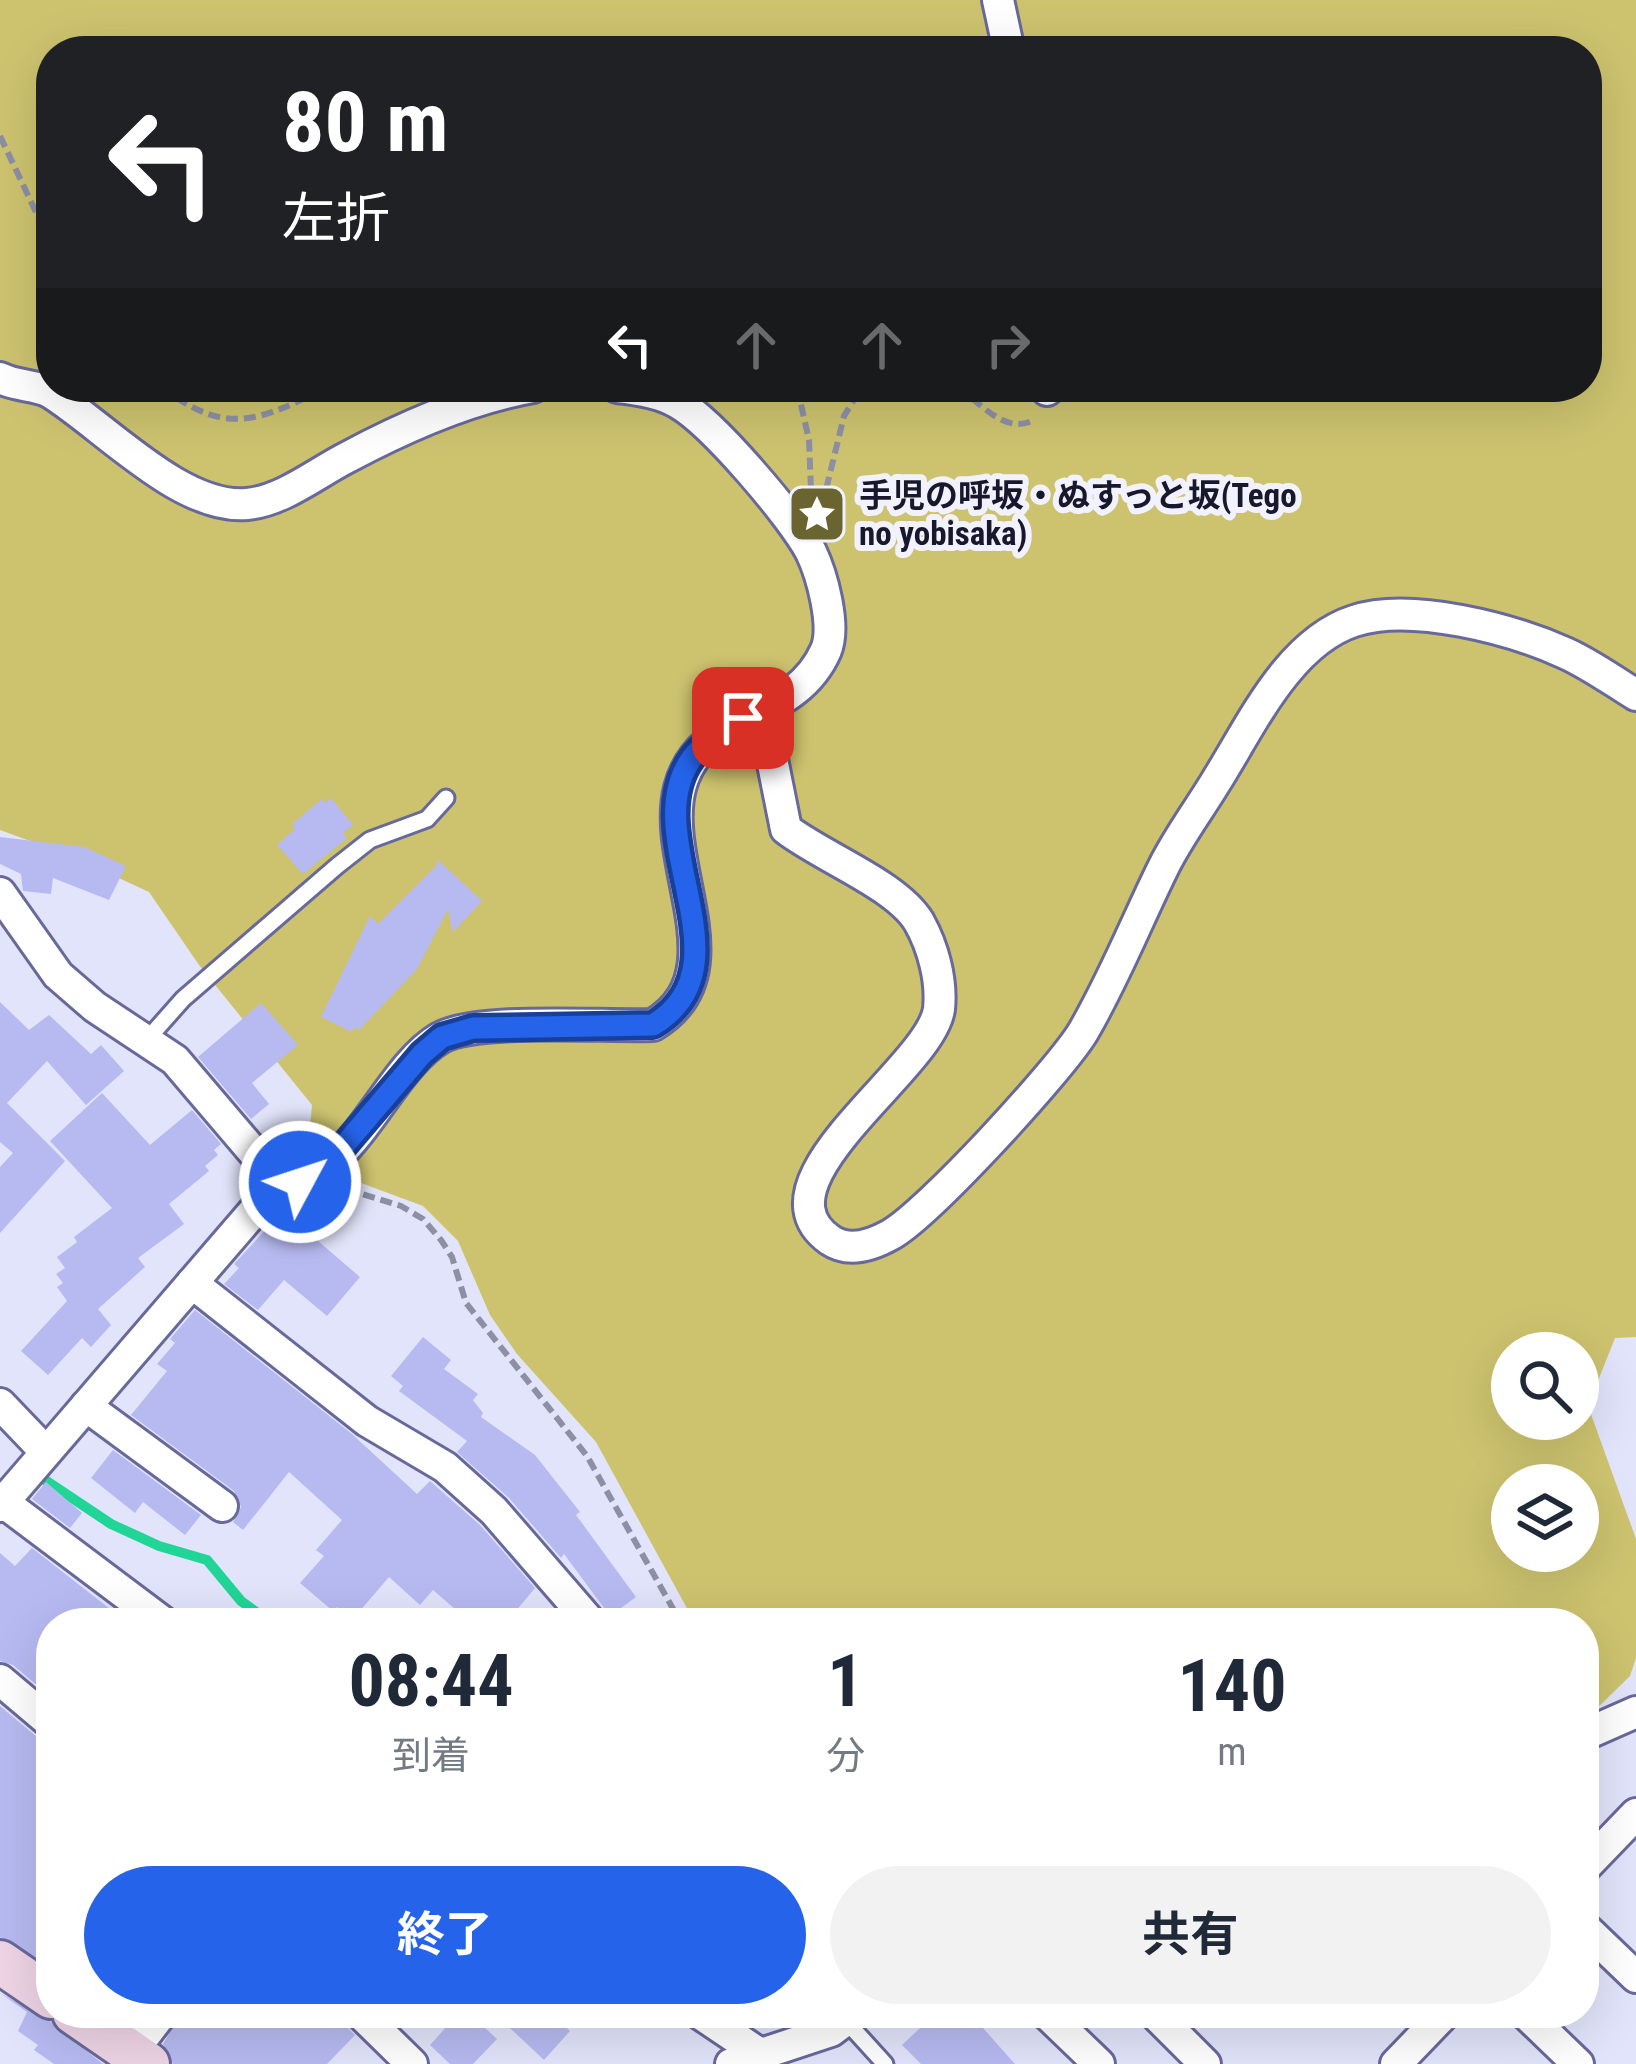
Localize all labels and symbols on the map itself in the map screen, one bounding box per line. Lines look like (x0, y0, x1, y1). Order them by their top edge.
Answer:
place label: 手児の呼坂・ぬすっと坂(Tego no yobisaka) (859, 476, 1297, 553)
place icon: 手児の呼坂・ぬすっと坂(Tego no yobisaka) (786, 483, 848, 545)
pin (692, 667, 794, 769)
position arrow (237, 1119, 363, 1245)

